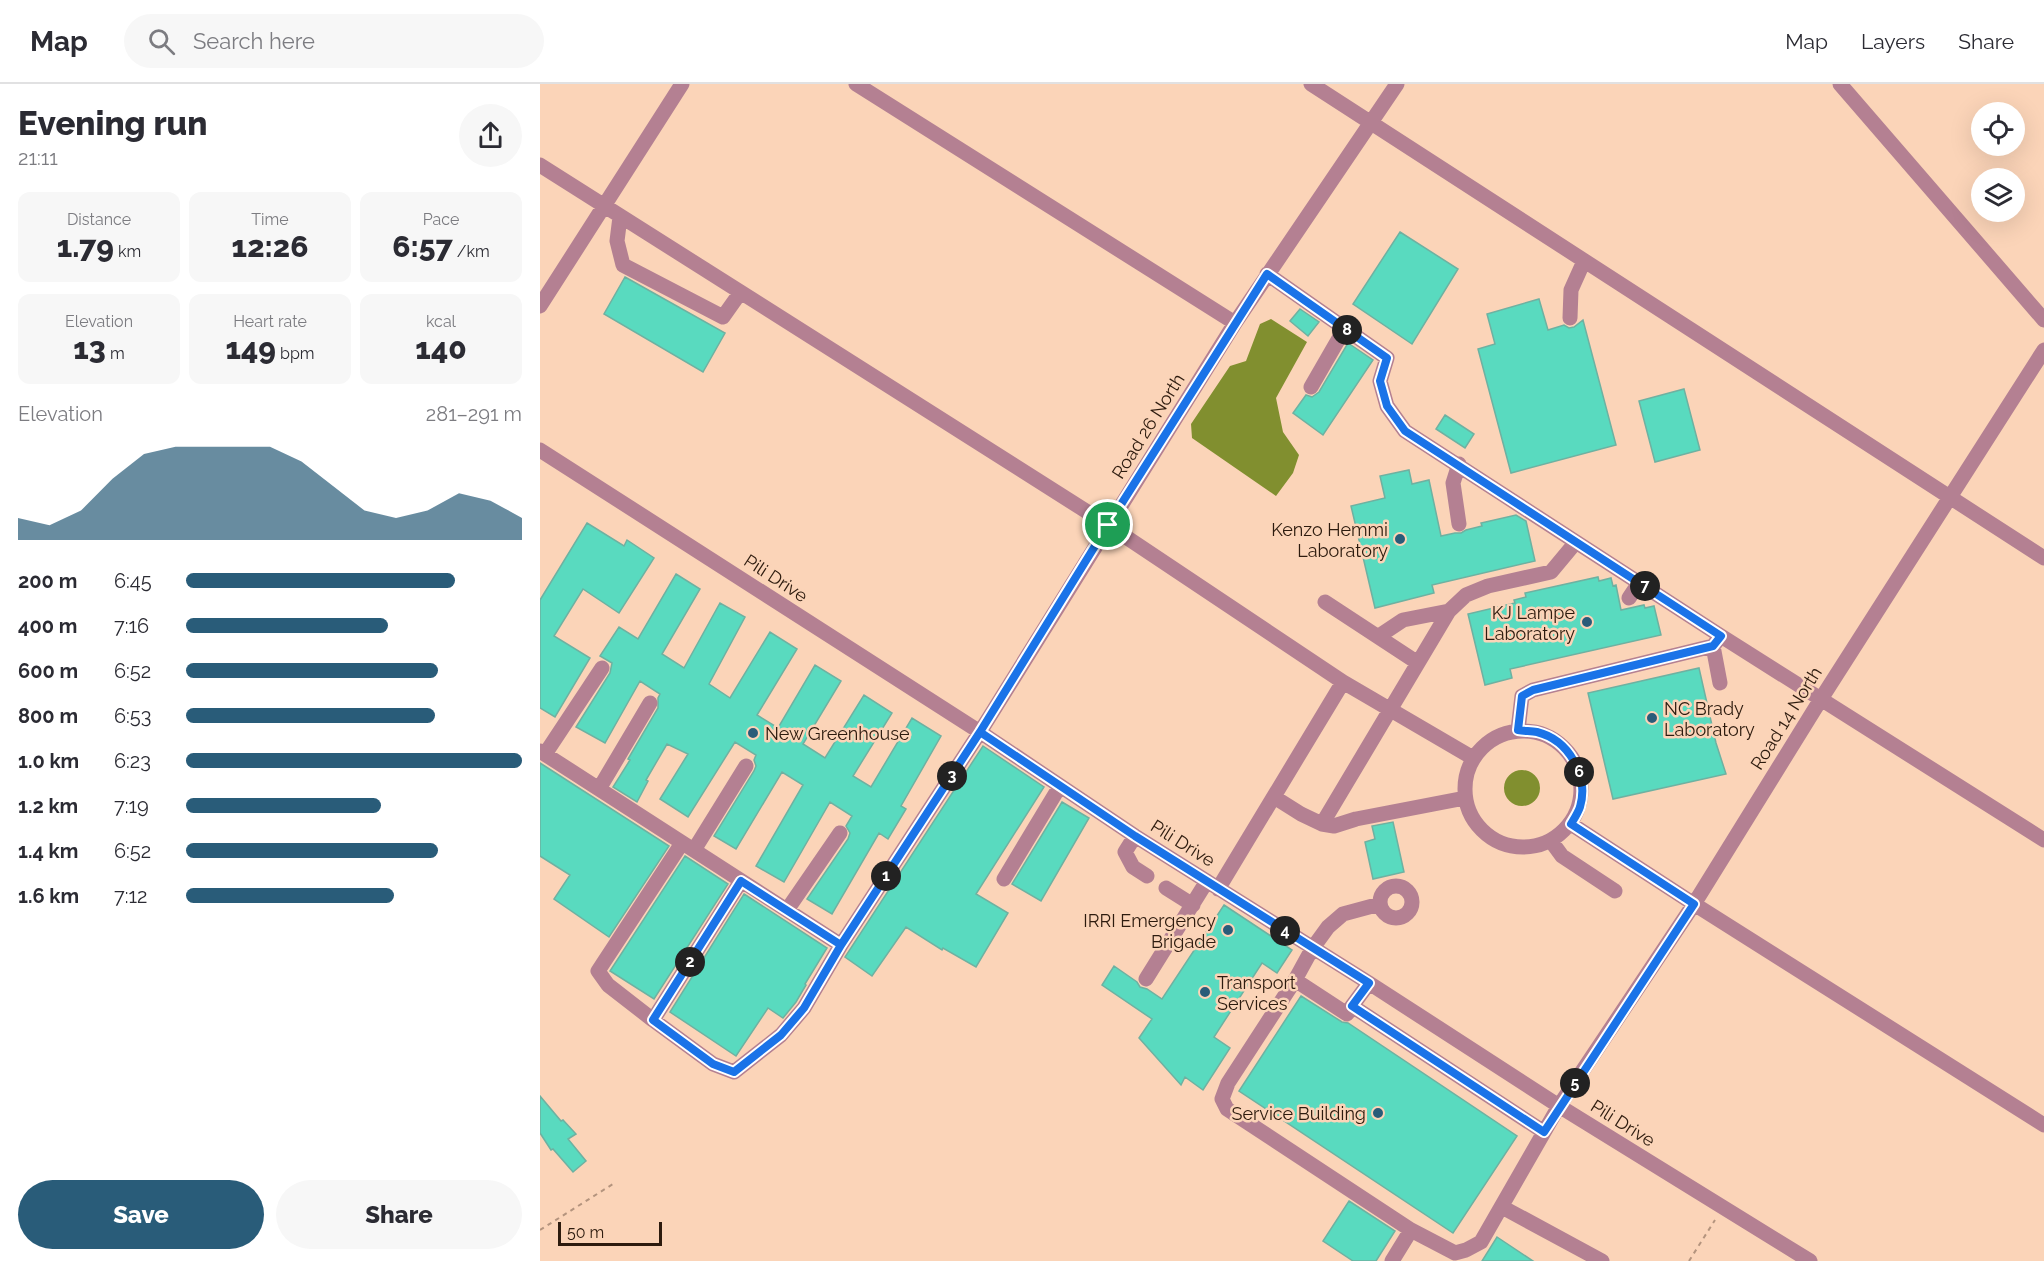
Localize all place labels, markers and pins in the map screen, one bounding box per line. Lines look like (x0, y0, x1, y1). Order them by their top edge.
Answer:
pin: 8 (1332, 315, 1362, 345)
pin (1082, 499, 1133, 550)
place label: Kenzo Hemmi Laboratory (1271, 519, 1388, 561)
marker: Kenzo Hemmi Laboratory (1393, 532, 1407, 546)
pin: 7 (1630, 571, 1660, 601)
place label: KJ Lampe Laboratory (1484, 602, 1575, 644)
marker: KJ Lampe Laboratory (1580, 615, 1594, 629)
place label: NC Brady Laboratory (1664, 698, 1755, 740)
marker: NC Brady Laboratory (1645, 711, 1659, 725)
place label: New Greenhouse (765, 723, 910, 744)
marker: New Greenhouse (746, 726, 760, 740)
pin: 6 (1564, 757, 1594, 787)
pin: 3 (937, 761, 967, 791)
pin: 1 (871, 861, 901, 891)
place label: IRRI Emergency Brigade (1083, 910, 1216, 952)
pin: 4 (1270, 916, 1300, 946)
marker: IRRI Emergency Brigade (1221, 923, 1235, 937)
pin: 2 (675, 947, 705, 977)
place label: Transport Services (1217, 972, 1296, 1014)
marker: Transport Services (1198, 985, 1212, 999)
pin: 5 (1560, 1068, 1590, 1098)
place label: Service Building (1231, 1103, 1366, 1124)
marker: Service Building (1371, 1106, 1385, 1120)

